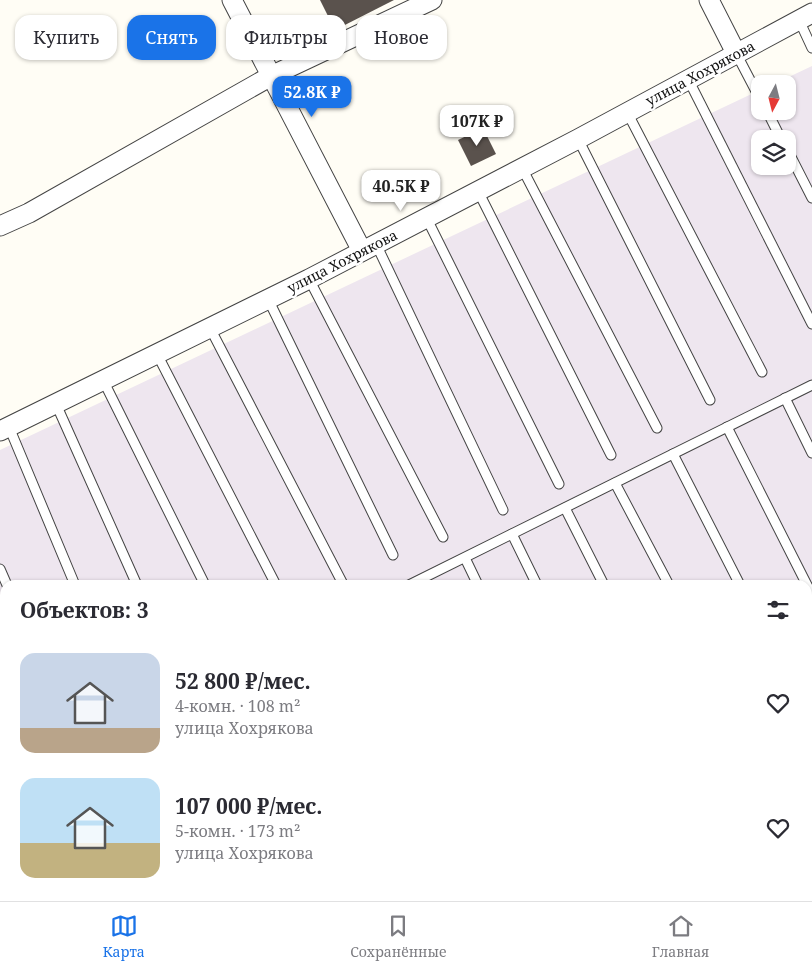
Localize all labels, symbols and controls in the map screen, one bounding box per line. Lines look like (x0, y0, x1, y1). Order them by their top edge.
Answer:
chip: Купить (15, 15, 117, 60)
chip: Снять (127, 15, 216, 60)
chip: Фильтры (226, 15, 346, 60)
chip: Новое (356, 15, 447, 60)
street label: улица Хохрякова (642, 36, 758, 110)
north arrow (751, 75, 796, 120)
map controls (751, 75, 796, 175)
pin: 52.8K ₽ (266, 76, 358, 118)
text: 52.8K ₽ (283, 81, 341, 103)
pin: 107K ₽ (436, 104, 518, 147)
text: 107K ₽ (451, 110, 503, 132)
button: layers (751, 130, 796, 175)
pin: 40.5K ₽ (355, 170, 447, 212)
text: 40.5K ₽ (372, 175, 430, 197)
street label: улица Хохрякова (284, 225, 400, 297)
text: Объектов: 3 (20, 596, 149, 624)
icon: filters (764, 596, 792, 624)
text: 52 800 ₽/мес. (175, 667, 311, 695)
icon: home (60, 673, 120, 733)
icon: heart (764, 689, 792, 717)
text: 4-комн. · 108 m² (175, 695, 300, 717)
text: улица Хохрякова (175, 717, 314, 739)
text: 107 000 ₽/мес. (175, 792, 322, 820)
icon: home (60, 798, 120, 858)
icon: heart (764, 814, 792, 842)
text: 5-комн. · 173 m² (175, 820, 300, 842)
text: улица Хохрякова (175, 842, 314, 864)
tab: Карта (103, 912, 145, 961)
tab: Сохранённые (350, 912, 446, 961)
tab: Главная (652, 912, 709, 961)

